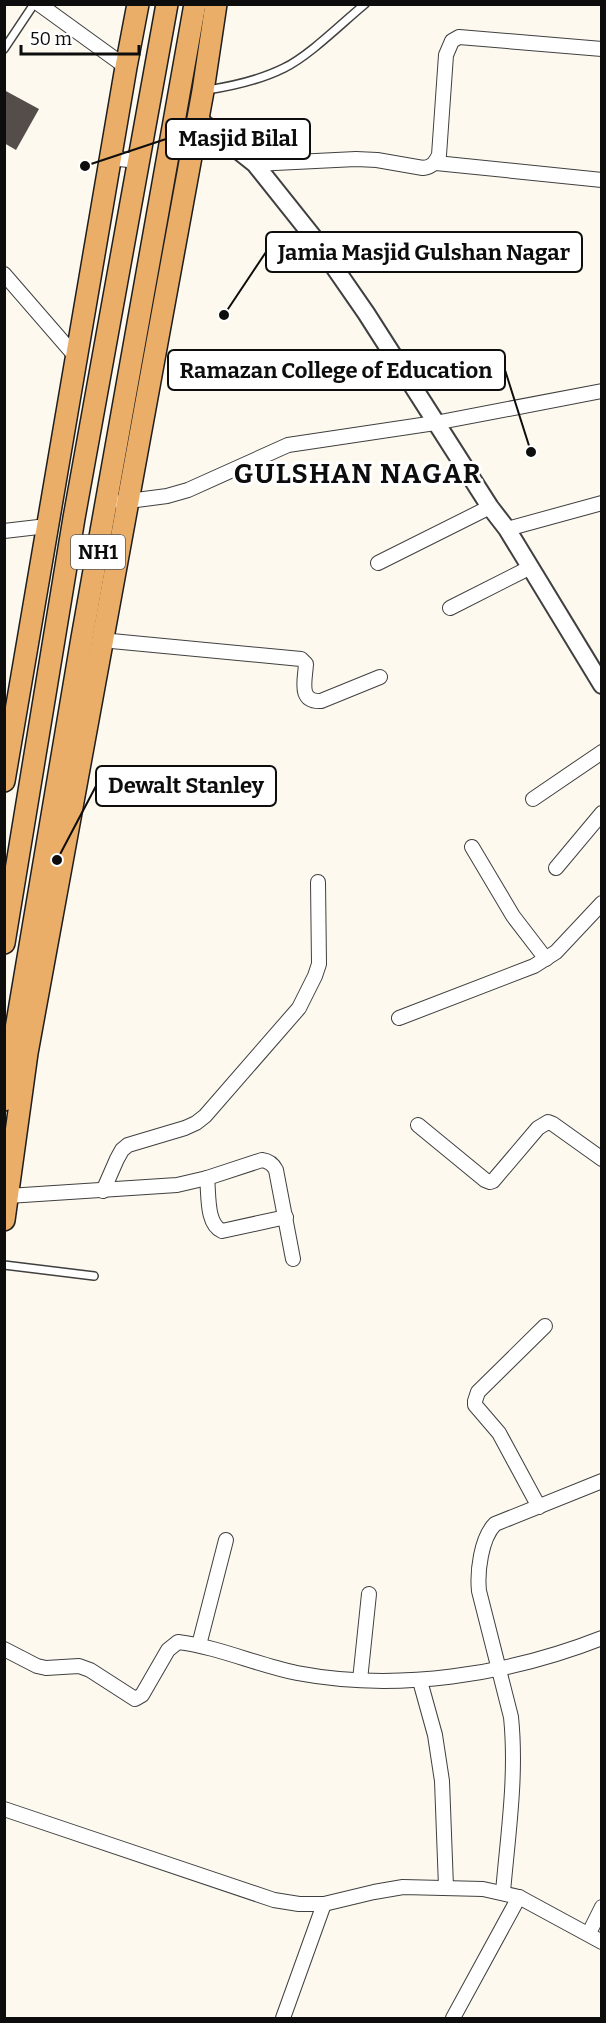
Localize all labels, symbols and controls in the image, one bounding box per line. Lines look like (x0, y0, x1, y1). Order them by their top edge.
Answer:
scale bar (21, 18, 140, 56)
text: 50 m (30, 28, 72, 50)
callout: Masjid Bilal (166, 119, 310, 159)
text: Masjid Bilal (178, 125, 298, 152)
callout: Jamia Masjid Gulshan Nagar (266, 232, 582, 272)
text: Jamia Masjid Gulshan Nagar (277, 239, 571, 266)
callout: Ramazan College of Education (168, 350, 505, 390)
text: Ramazan College of Education (180, 357, 492, 384)
district label: GULSHAN NAGAR (234, 458, 482, 490)
road number: NH1 (71, 535, 125, 569)
callout: Dewalt Stanley (96, 766, 276, 806)
text: Dewalt Stanley (108, 772, 265, 799)

